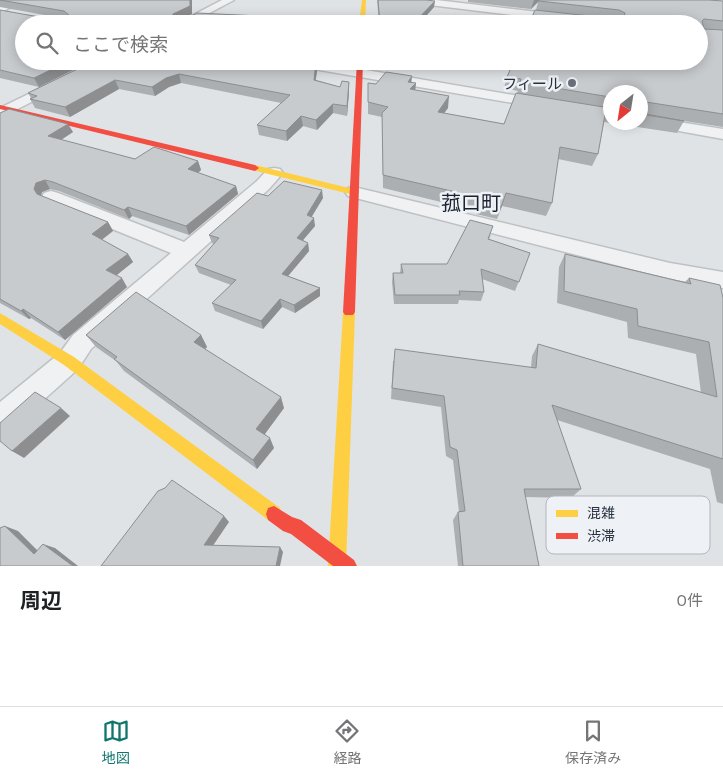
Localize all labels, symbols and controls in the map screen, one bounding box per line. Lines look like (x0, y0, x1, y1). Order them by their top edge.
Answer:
search box (15, 15, 708, 70)
icon: search (33, 29, 61, 57)
text: ここで検索 (73, 32, 168, 55)
place label: フィール (502, 74, 562, 92)
marker: フィール (566, 77, 578, 89)
north arrow (603, 85, 648, 130)
district label: 菰口町 (441, 190, 501, 214)
legend (546, 496, 710, 554)
text: 混雑 (587, 504, 615, 521)
text: 渋滞 (587, 527, 615, 544)
text: 周辺 (20, 587, 62, 612)
text: 0件 (677, 590, 703, 609)
tab: 地図 (102, 717, 130, 767)
tab: 経路 (333, 717, 361, 767)
tab: 保存済み (565, 717, 621, 767)

